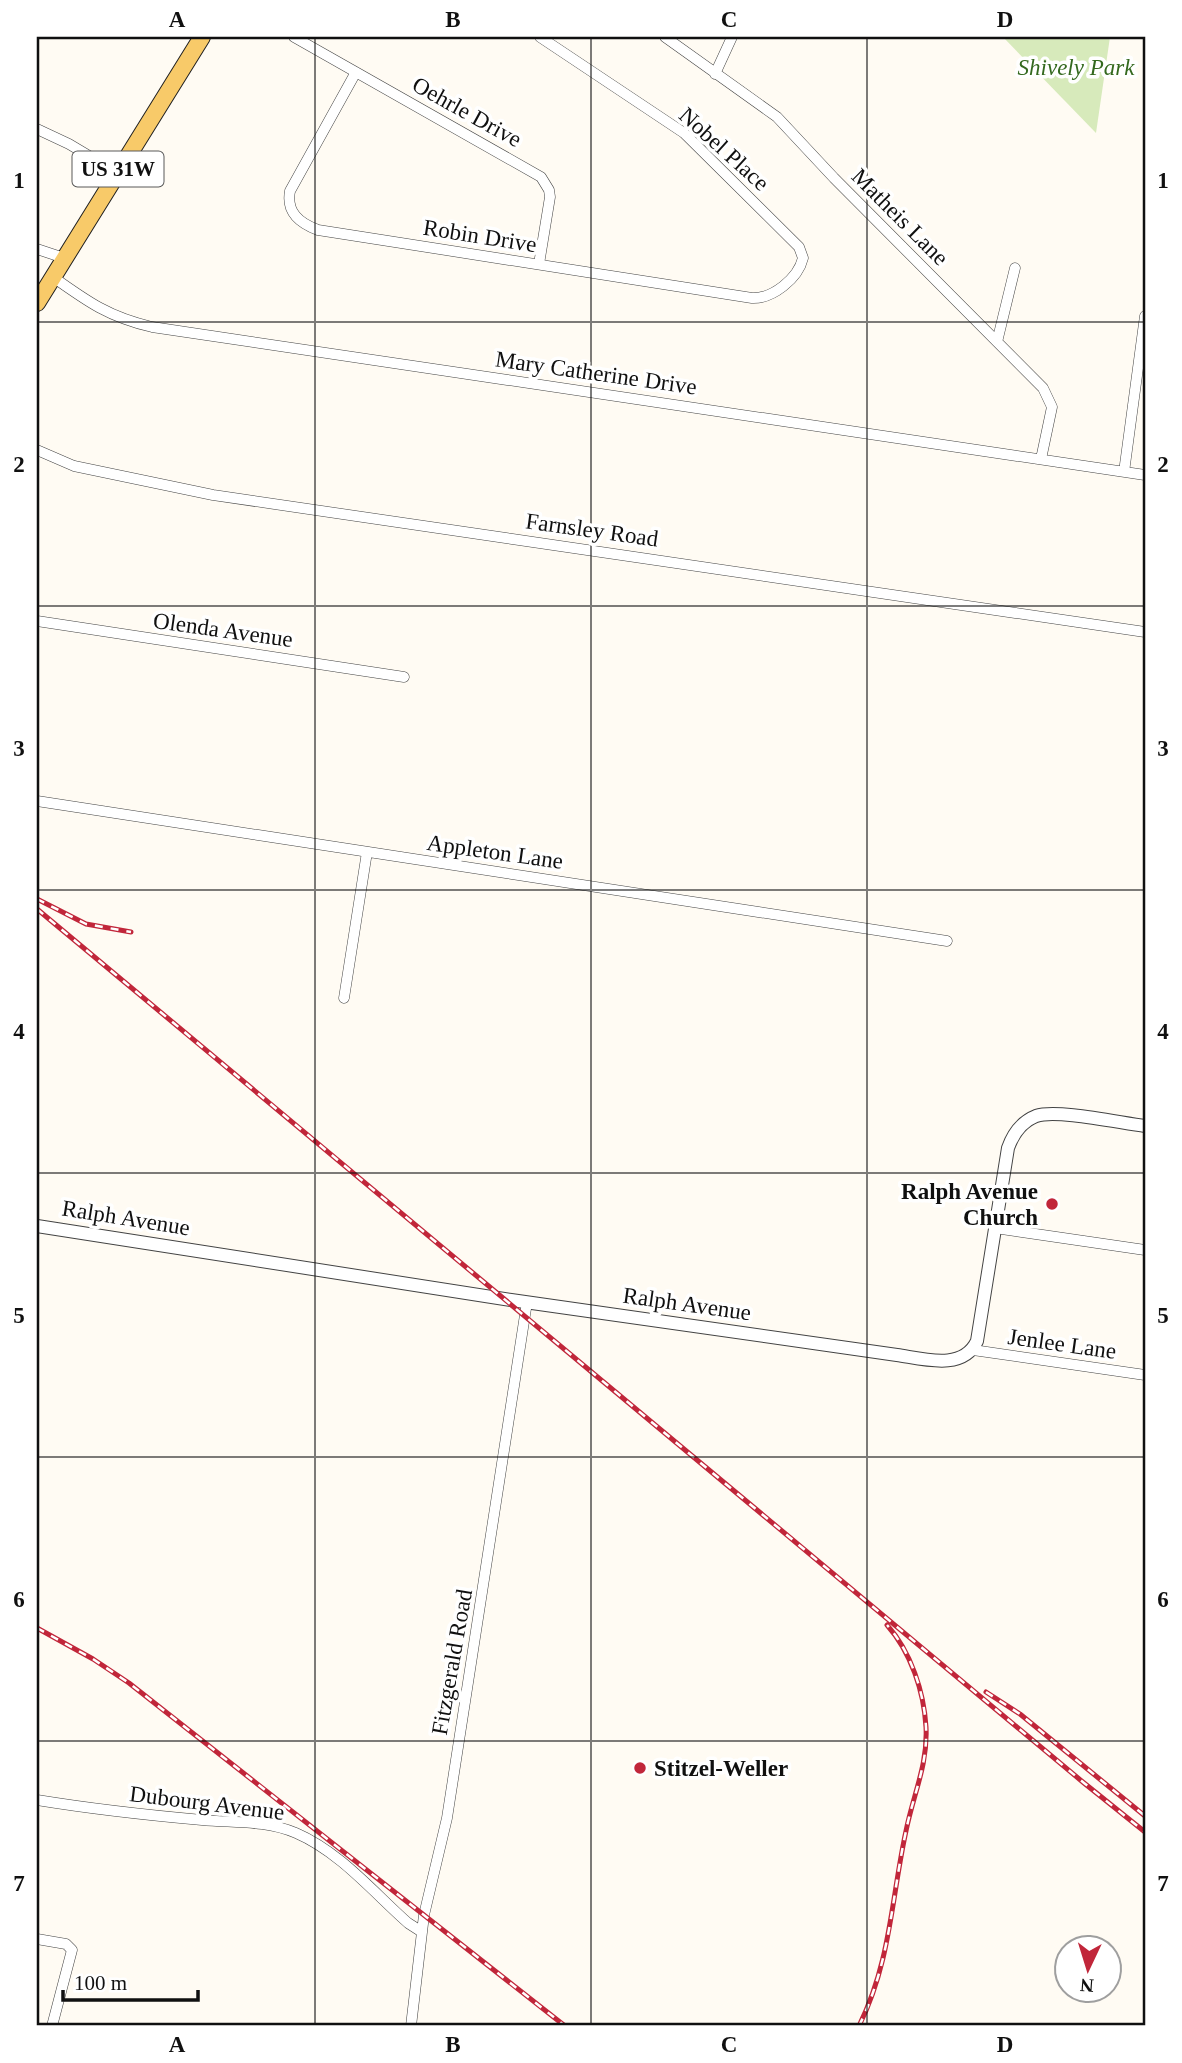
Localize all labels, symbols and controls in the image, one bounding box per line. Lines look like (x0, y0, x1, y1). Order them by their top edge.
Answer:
text: A (169, 7, 186, 32)
text: B (445, 7, 461, 32)
text: C (721, 7, 737, 32)
text: D (997, 7, 1013, 32)
park label: Shively Park (1018, 55, 1135, 80)
street label: Oehrle Drive (408, 72, 526, 152)
street label: Nobel Place (674, 102, 774, 196)
road number: US 31W (72, 152, 164, 186)
street label: Matheis Lane (847, 164, 953, 270)
text: 1 (13, 168, 25, 193)
text: 1 (1157, 168, 1169, 193)
street label: Robin Drive (422, 215, 538, 257)
street label: Mary Catherine Drive (494, 346, 698, 400)
text: 2 (13, 452, 25, 477)
text: 2 (1157, 452, 1169, 477)
street label: Farnsley Road (524, 508, 660, 552)
street label: Olenda Avenue (152, 608, 294, 652)
text: 3 (13, 736, 25, 761)
text: 3 (1157, 736, 1169, 761)
street label: Appleton Lane (425, 830, 565, 874)
text: 4 (13, 1019, 25, 1044)
text: 4 (1157, 1019, 1169, 1044)
place label: Ralph Avenue Church (901, 1179, 1038, 1230)
street label: Ralph Avenue (60, 1196, 192, 1240)
marker: Ralph Avenue Church (1044, 1196, 1060, 1212)
street label: Ralph Avenue (621, 1283, 753, 1325)
text: 5 (13, 1303, 25, 1328)
text: 5 (1157, 1303, 1169, 1328)
street label: Jenlee Lane (1006, 1324, 1118, 1364)
text: 6 (13, 1587, 25, 1612)
street label: Fitzgerald Road (427, 1587, 477, 1737)
text: 6 (1157, 1587, 1169, 1612)
place label: Stitzel-Weller (654, 1756, 788, 1781)
marker: Stitzel-Weller (632, 1760, 648, 1776)
street label: Dubourg Avenue (128, 1781, 286, 1825)
text: 7 (13, 1871, 25, 1896)
text: 7 (1157, 1871, 1169, 1896)
north arrow (1052, 1934, 1122, 2004)
scale bar (63, 1958, 198, 2002)
text: 100 m (74, 1971, 127, 1995)
text: N (1079, 1974, 1094, 1996)
text: A (169, 2032, 186, 2057)
text: B (445, 2032, 461, 2057)
text: C (721, 2032, 737, 2057)
text: D (997, 2032, 1013, 2057)

